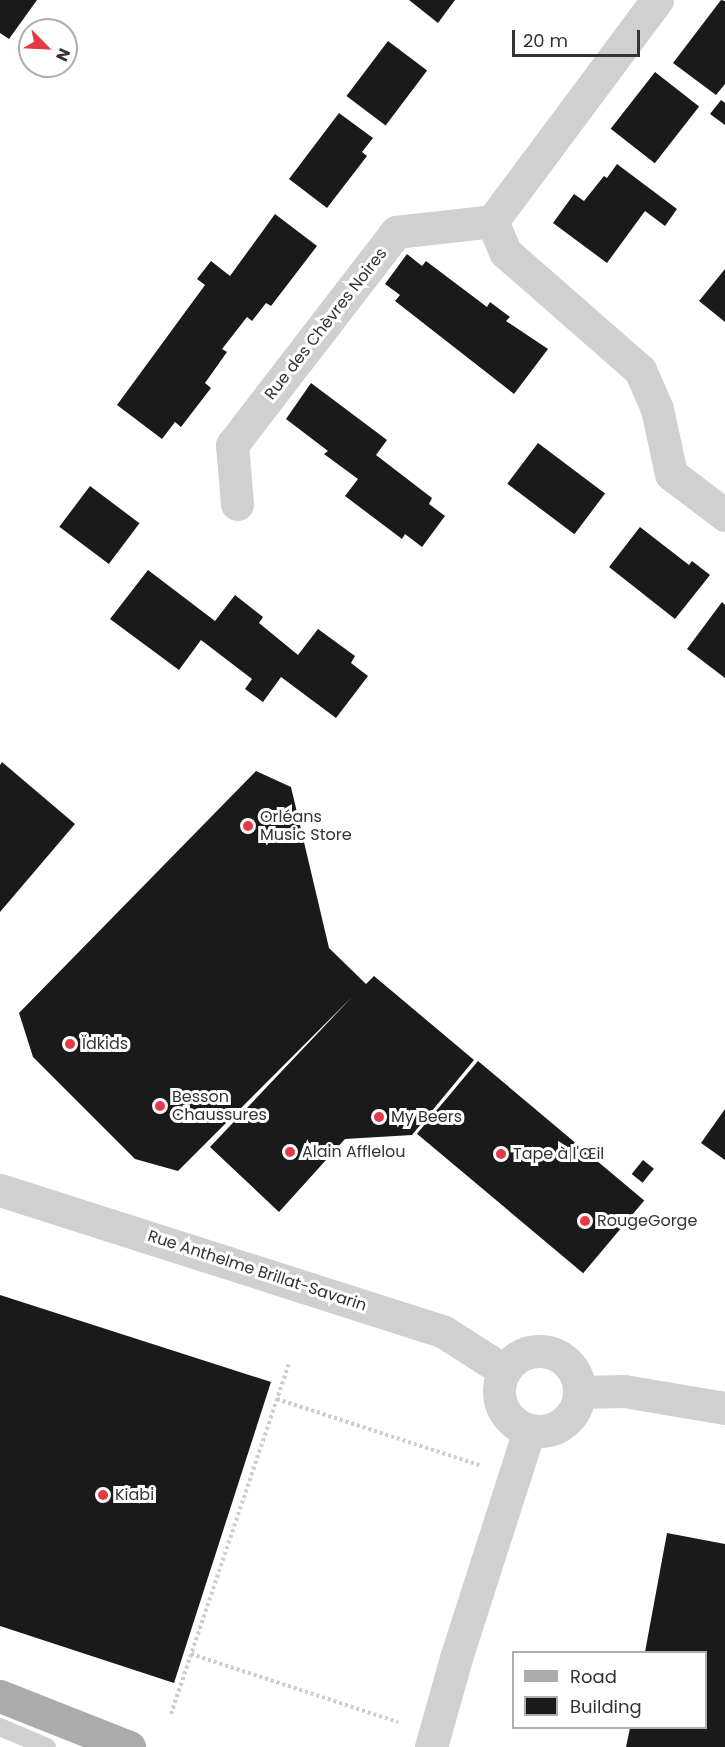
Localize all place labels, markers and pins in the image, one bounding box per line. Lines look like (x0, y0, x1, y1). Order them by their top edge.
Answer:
place label: Orléans Music Store (260, 807, 352, 845)
marker: Orléans Music Store (241, 819, 255, 833)
place label: Ïdkids (82, 1034, 128, 1054)
marker: Ïdkids (63, 1037, 77, 1051)
place label: Besson Chaussures (172, 1087, 267, 1125)
marker: Besson Chaussures (153, 1099, 167, 1113)
place label: My Beers (391, 1107, 462, 1127)
marker: My Beers (372, 1110, 386, 1124)
place label: Alain Afflelou (302, 1142, 406, 1162)
place label: Tape à l'Œil (513, 1144, 604, 1164)
marker: Alain Afflelou (283, 1145, 297, 1159)
marker: Tape à l'Œil (494, 1147, 508, 1161)
place label: RougeGorge (597, 1211, 697, 1231)
marker: RougeGorge (578, 1214, 592, 1228)
place label: Kiabi (115, 1485, 154, 1505)
marker: Kiabi (96, 1488, 110, 1502)

